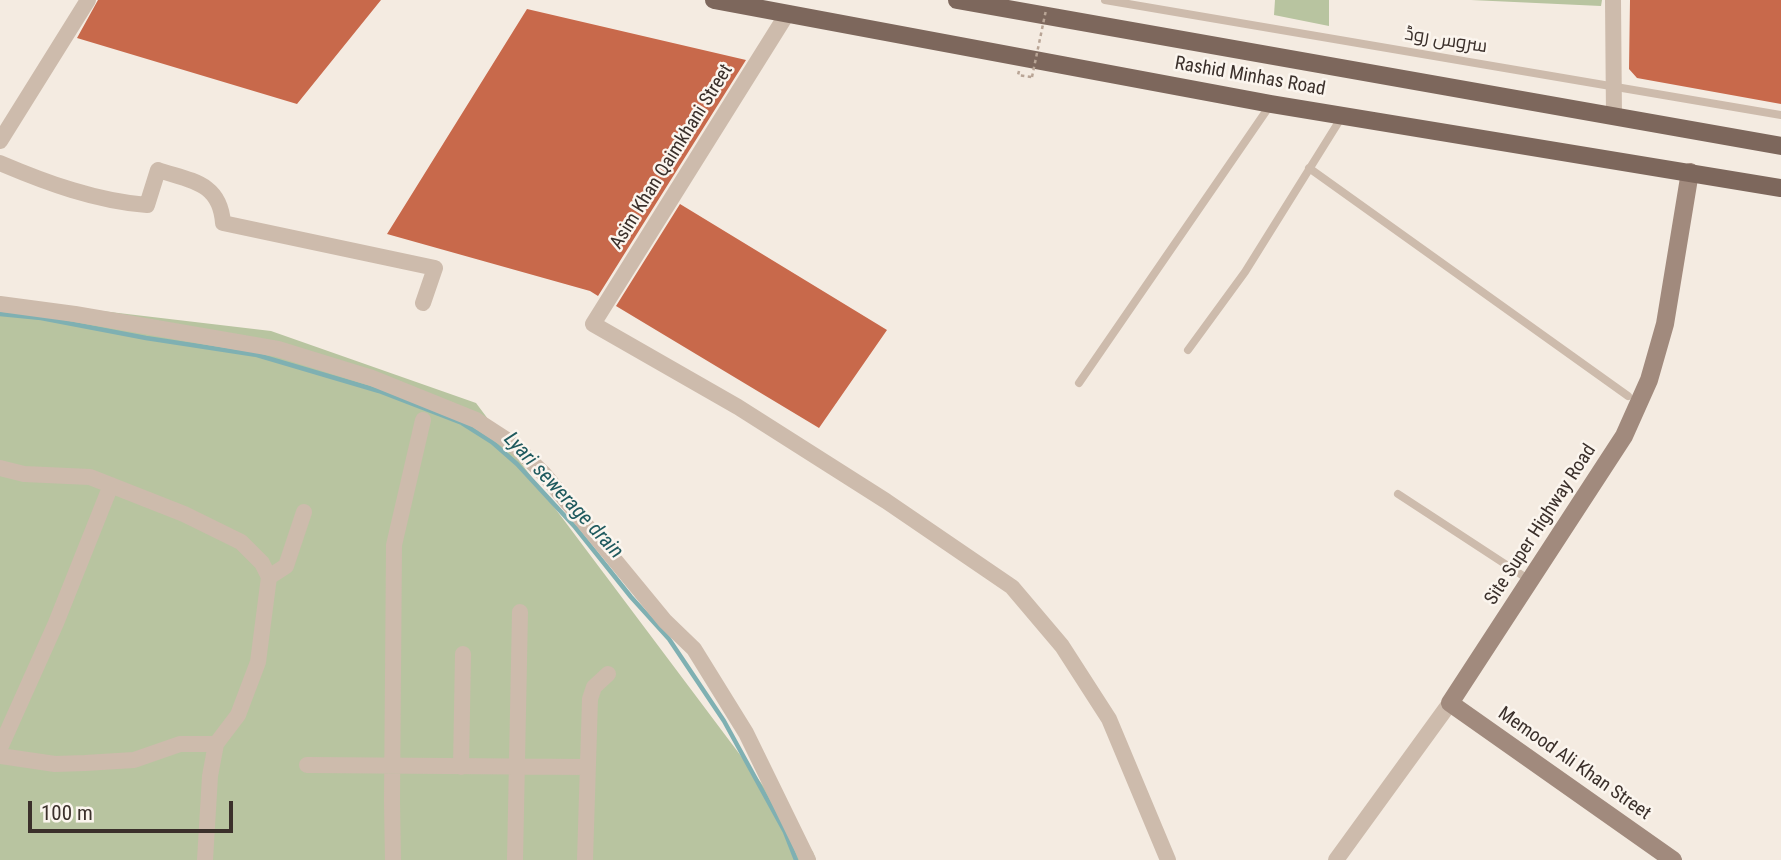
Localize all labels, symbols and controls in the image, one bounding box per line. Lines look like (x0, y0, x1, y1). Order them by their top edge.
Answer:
street label: سروس روڈ (1403, 23, 1489, 59)
street label: Rashid Minhas Road (1173, 53, 1327, 101)
street label: Asim Khan Qaimkhani Street (606, 61, 738, 253)
water label: Lyari sewerage drain (498, 427, 628, 565)
street label: Site Super Highway Road (1481, 440, 1601, 610)
street label: Memood Ali Khan Street (1493, 703, 1655, 825)
scale bar (32, 786, 236, 830)
text: 100 m (41, 801, 93, 825)

